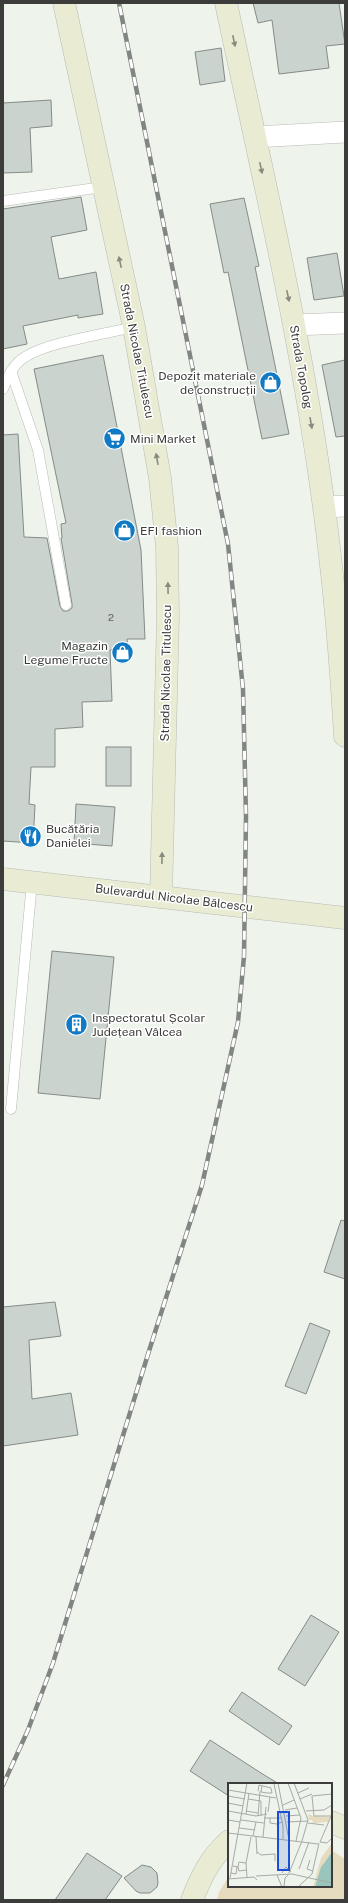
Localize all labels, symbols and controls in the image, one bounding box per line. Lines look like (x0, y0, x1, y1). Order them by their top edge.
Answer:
one-way arrow (232, 35, 238, 47)
one-way arrow (259, 162, 265, 175)
one-way arrow (116, 256, 122, 268)
street label: Strada Nicolae Titulescu (117, 283, 157, 420)
one-way arrow (285, 289, 291, 302)
street label: Strada Topolog (287, 324, 315, 410)
place label: Depozit materiale de construcții (158, 369, 256, 397)
shop icon: Depozit materiale de construcții (258, 370, 284, 396)
one-way arrow (309, 417, 315, 430)
supermarket icon: Mini Market (101, 426, 127, 452)
place label: Mini Market (130, 432, 196, 446)
one-way arrow (154, 453, 160, 465)
shop icon: EFI fashion (112, 518, 138, 544)
place label: EFI fashion (140, 524, 202, 538)
one-way arrow (164, 582, 171, 594)
street label: Strada Nicolae Titulescu (158, 604, 174, 742)
house number: 2 (108, 611, 114, 623)
place label: Magazin Legume Fructe (24, 639, 108, 667)
shop icon: Magazin Legume Fructe (110, 640, 136, 666)
place label: Bucătăria Danielei (46, 822, 99, 850)
restaurant icon: Bucătăria Danielei (17, 823, 43, 849)
one-way arrow (159, 851, 165, 864)
street label: Bulevardul Nicolae Bălcescu (94, 881, 254, 915)
place label: Inspectoratul Școlar Județean Vâlcea (92, 1011, 205, 1039)
building icon: Inspectoratul Școlar Județean Vâlcea (63, 1012, 89, 1038)
inset map (228, 1783, 332, 1887)

